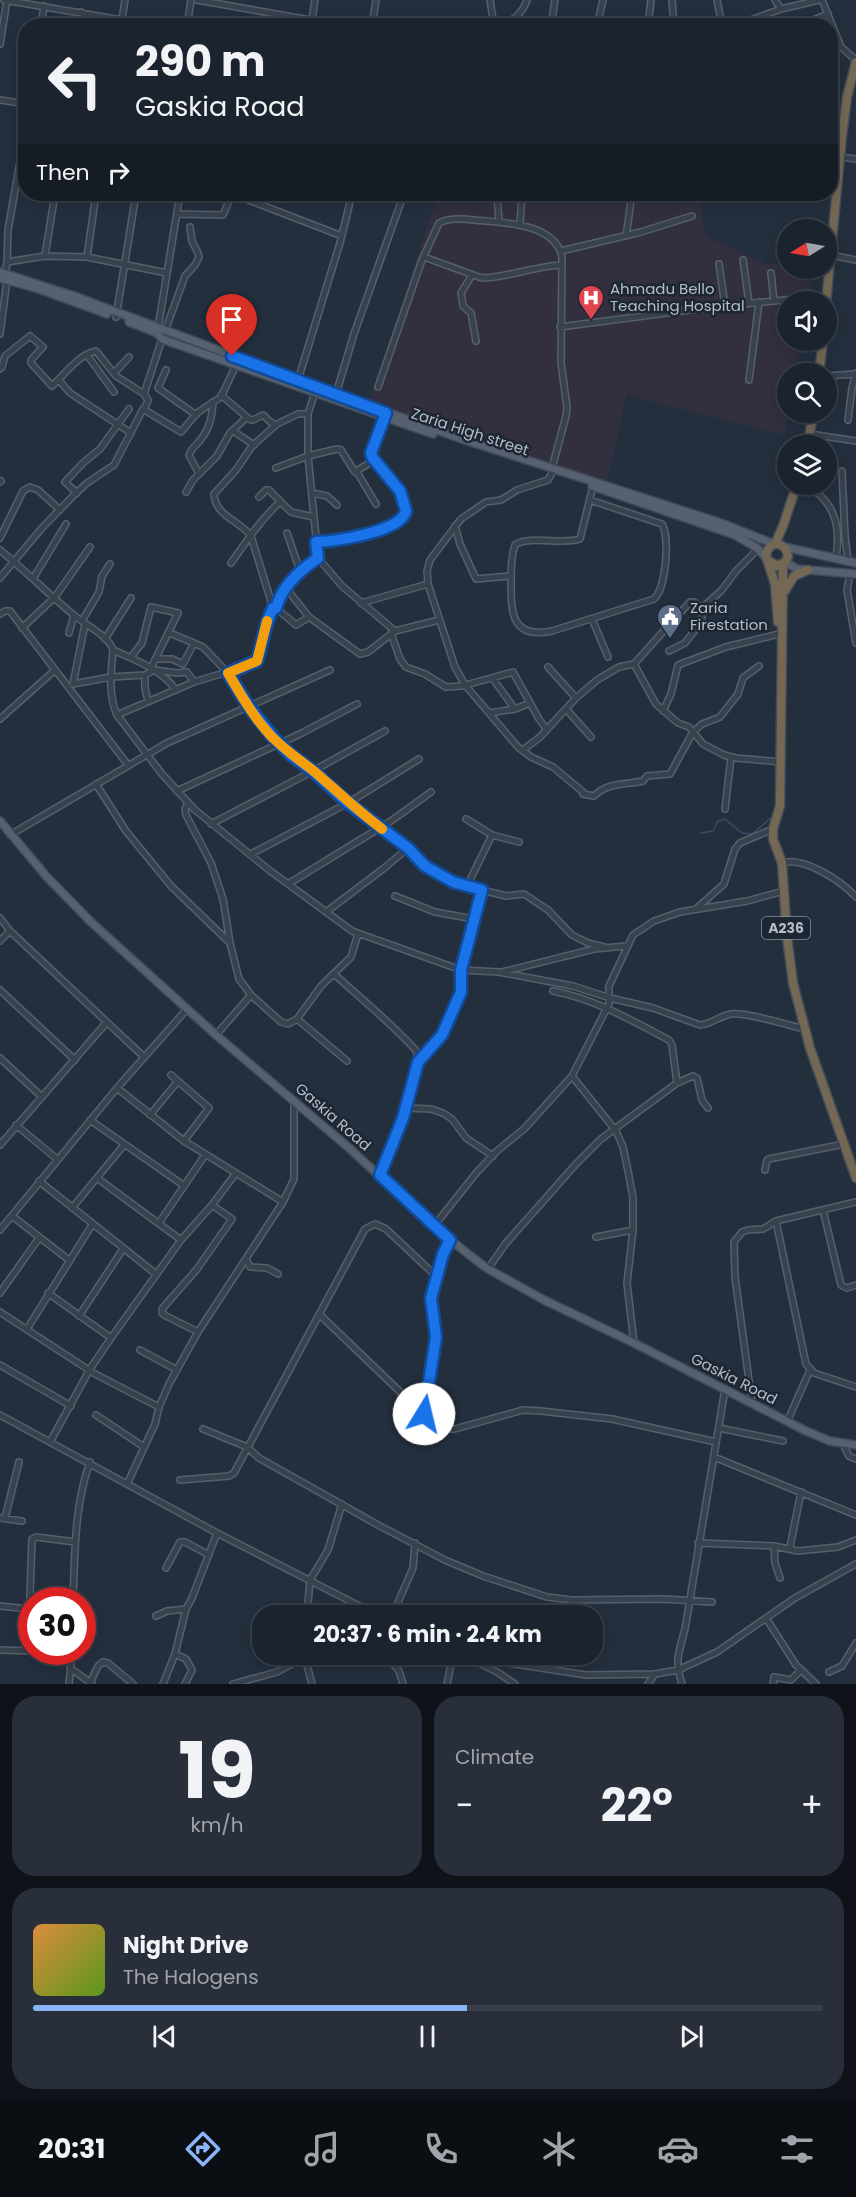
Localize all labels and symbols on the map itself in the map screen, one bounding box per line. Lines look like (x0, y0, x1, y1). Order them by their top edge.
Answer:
north arrow (777, 219, 837, 279)
place label: Ahmadu Bello Teaching Hospital (610, 278, 745, 316)
hospital icon: Ahmadu Bello Teaching Hospital (576, 283, 606, 321)
pin (206, 294, 257, 356)
street label: Zaria High street (409, 403, 532, 460)
place label: Zaria Firestation (690, 597, 768, 635)
public building icon: Zaria Firestation (655, 602, 685, 640)
road number: A236 (762, 917, 810, 939)
street label: Gaskia Road (291, 1078, 376, 1155)
street label: Gaskia Road (687, 1348, 781, 1409)
position arrow (392, 1382, 456, 1446)
speed limit sign: 30 (18, 1587, 96, 1665)

